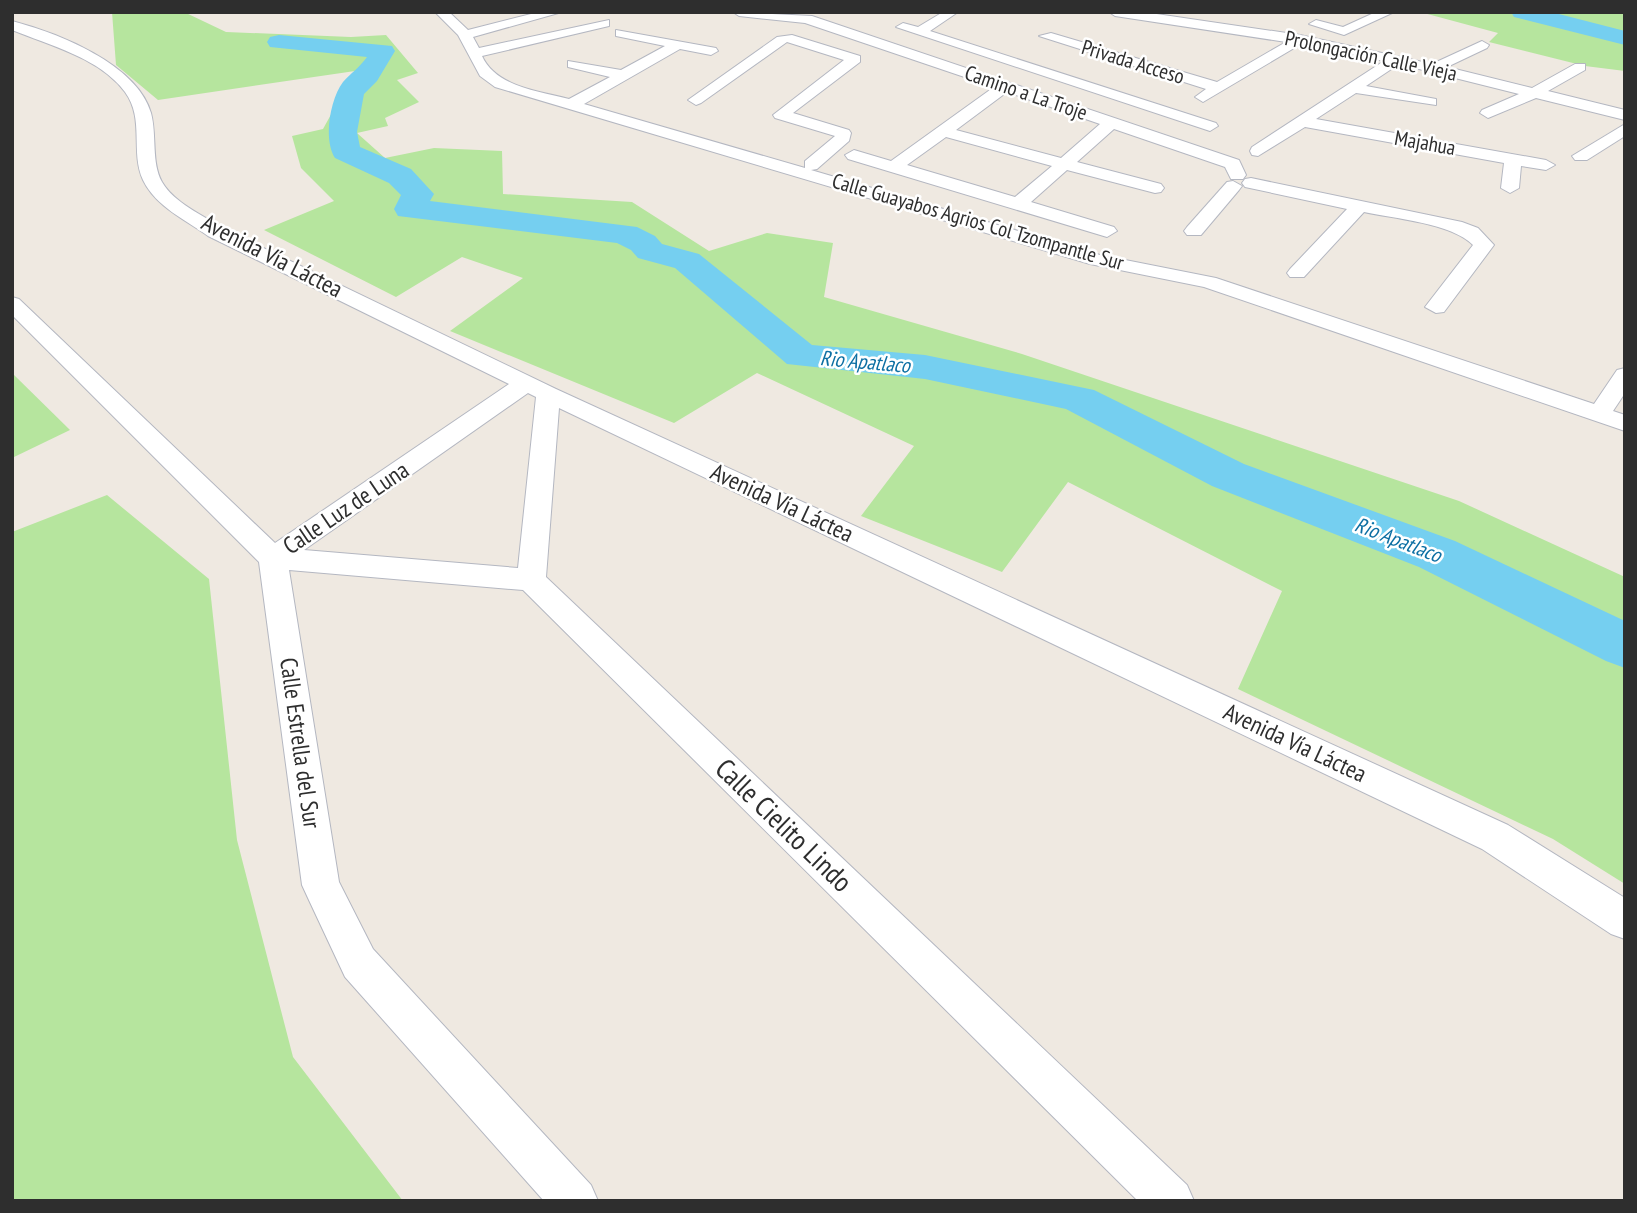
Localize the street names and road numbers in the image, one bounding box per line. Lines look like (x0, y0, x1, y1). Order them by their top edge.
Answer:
street label: Prolongación Calle Vieja (1283, 24, 1460, 87)
street label: Privada Acceso (1079, 33, 1188, 90)
street label: Camino a La Troje (961, 59, 1091, 126)
street label: Majahua (1392, 124, 1458, 161)
street label: Calle Guayabos Agrios Col Tzompantle Sur (829, 167, 1127, 276)
street label: Avenida Vía Láctea (196, 207, 348, 304)
street label: Calle Luz de Luna (277, 454, 415, 561)
street label: Avenida Vía Láctea (706, 456, 859, 549)
street label: Calle Estrella del Sur (273, 656, 328, 831)
street label: Avenida Vía Láctea (1219, 696, 1372, 789)
street label: Calle Cielito Lindo (708, 750, 861, 899)

